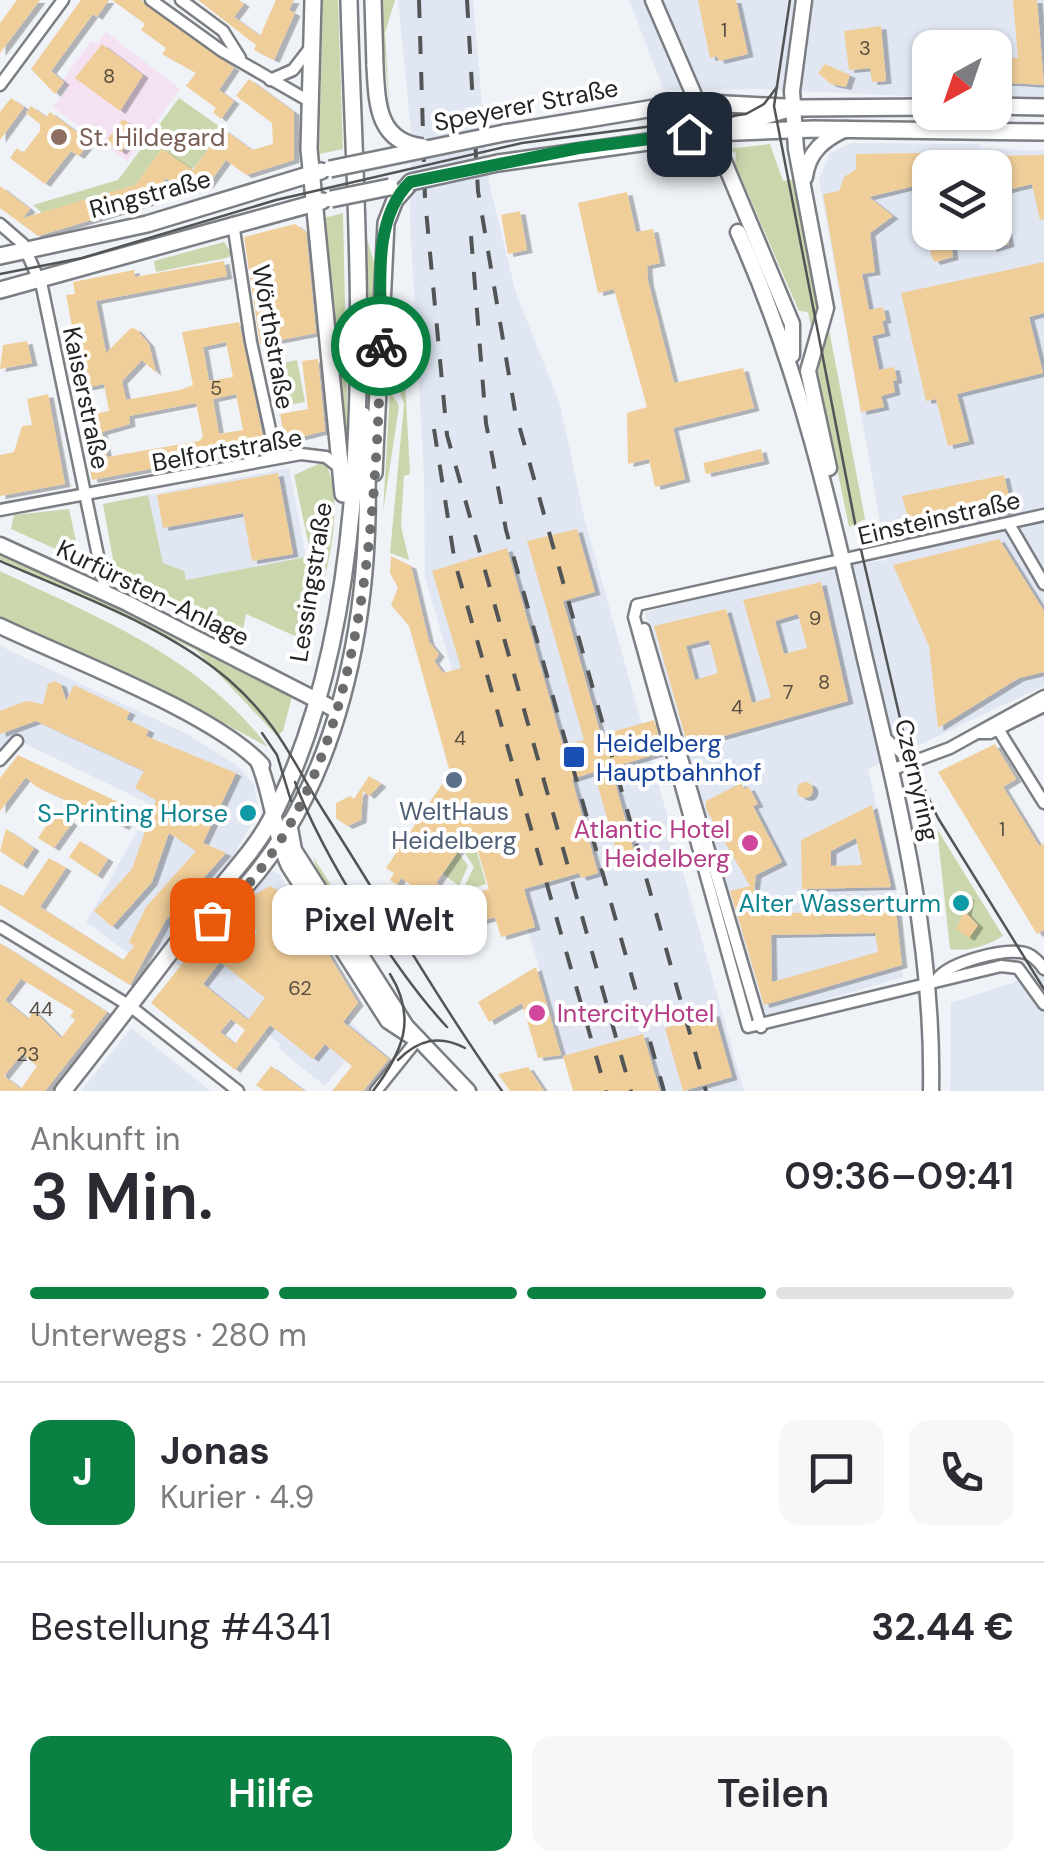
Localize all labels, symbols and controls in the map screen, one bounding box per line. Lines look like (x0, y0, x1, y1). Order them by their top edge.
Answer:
house number: 1 (721, 17, 727, 43)
north arrow (912, 30, 1012, 130)
map controls (912, 30, 1012, 250)
house number: 3 (859, 35, 871, 61)
house number: 8 (103, 63, 115, 89)
street label: Speyerer Straße (431, 71, 621, 139)
pin (647, 92, 732, 177)
icon: home (662, 107, 717, 162)
place label: St. Hildegard (79, 121, 225, 154)
marker: St. Hildegard (48, 126, 70, 148)
button: layers (912, 150, 1012, 250)
street label: Ringstraße (86, 162, 214, 226)
street label: Wörthstraße (244, 262, 302, 412)
courier (331, 296, 431, 396)
icon: bike (354, 319, 409, 374)
street label: Kaiserstraße (55, 324, 117, 472)
house number: 5 (210, 375, 222, 401)
street label: Belfortstraße (149, 421, 305, 479)
street label: Einsteinstraße (855, 483, 1023, 553)
street label: Lessingstraße (282, 500, 340, 664)
street label: Kurfürsten-Anlage (51, 532, 255, 654)
house number: 9 (809, 605, 821, 631)
house number: 8 (818, 669, 830, 695)
house number: 7 (783, 679, 793, 705)
house number: 4 (731, 694, 743, 720)
street label: Czernyring (887, 716, 947, 844)
house number: 4 (454, 725, 466, 751)
place label: Heidelberg Hauptbahnhof (596, 727, 762, 789)
marker: Heidelberg Hauptbahnhof (561, 744, 587, 770)
marker: WeltHaus Heidelberg (443, 769, 465, 791)
place label: WeltHaus Heidelberg (391, 795, 517, 857)
place label: S-Printing Horse (37, 797, 228, 830)
marker: S-Printing Horse (237, 802, 259, 824)
place label: Atlantic Hotel Heidelberg (574, 813, 730, 875)
house number: 1 (999, 816, 1005, 842)
marker: Atlantic Hotel Heidelberg (739, 832, 761, 854)
pin (170, 878, 255, 963)
callout: Pixel Welt (272, 885, 487, 955)
place label: Alter Wasserturm (738, 887, 941, 920)
marker: Alter Wasserturm (950, 892, 972, 914)
icon: bag (185, 893, 240, 948)
text: Pixel Welt (304, 899, 455, 941)
house number: 62 (288, 975, 312, 1001)
house number: 44 (29, 996, 53, 1022)
place label: IntercityHotel (557, 997, 714, 1030)
marker: IntercityHotel (526, 1002, 548, 1024)
house number: 23 (16, 1041, 40, 1067)
text: Ankunft in (30, 1118, 180, 1160)
text: 09:36–09:41 (784, 1151, 1014, 1201)
text: 3 Min. (30, 1155, 213, 1239)
text: Unterwegs · 280 m (30, 1314, 307, 1356)
button: chat (779, 1420, 884, 1525)
button: phone (909, 1420, 1014, 1525)
text: Jonas (160, 1426, 270, 1476)
text: J (72, 1447, 93, 1497)
text: Kurier · 4.9 (160, 1476, 314, 1518)
text: Bestellung #4341 (30, 1602, 332, 1652)
text: 32.44 € (871, 1602, 1014, 1652)
button: Hilfe (30, 1736, 512, 1851)
button: Teilen (532, 1736, 1014, 1851)

